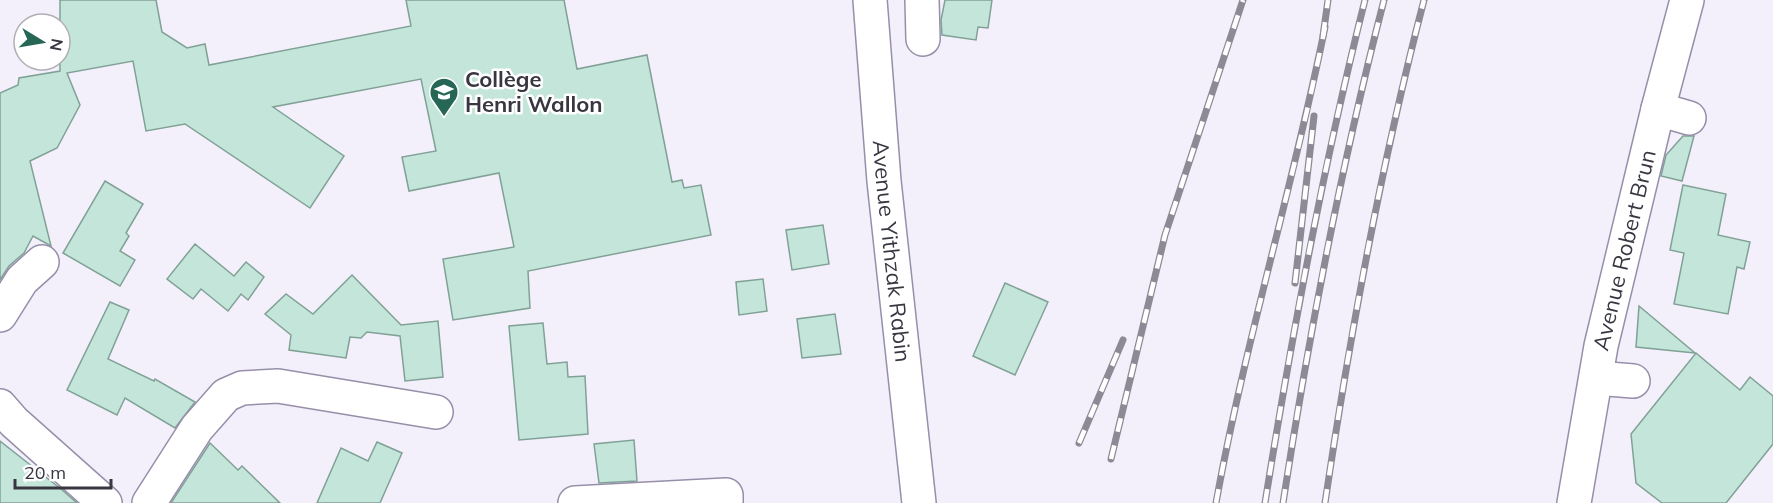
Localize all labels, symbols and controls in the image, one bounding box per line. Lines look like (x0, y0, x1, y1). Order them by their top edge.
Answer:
north arrow (12, 12, 72, 72)
text: N (46, 37, 68, 53)
place label: Collège Henri Wallon (465, 65, 603, 118)
school or university icon: Collège Henri Wallon (428, 76, 460, 118)
street label: Avenue Yithzak Rabin (867, 139, 918, 363)
street label: Avenue Robert Brun (1586, 147, 1662, 353)
scale bar (15, 452, 111, 490)
text: 20 m (24, 461, 66, 484)

